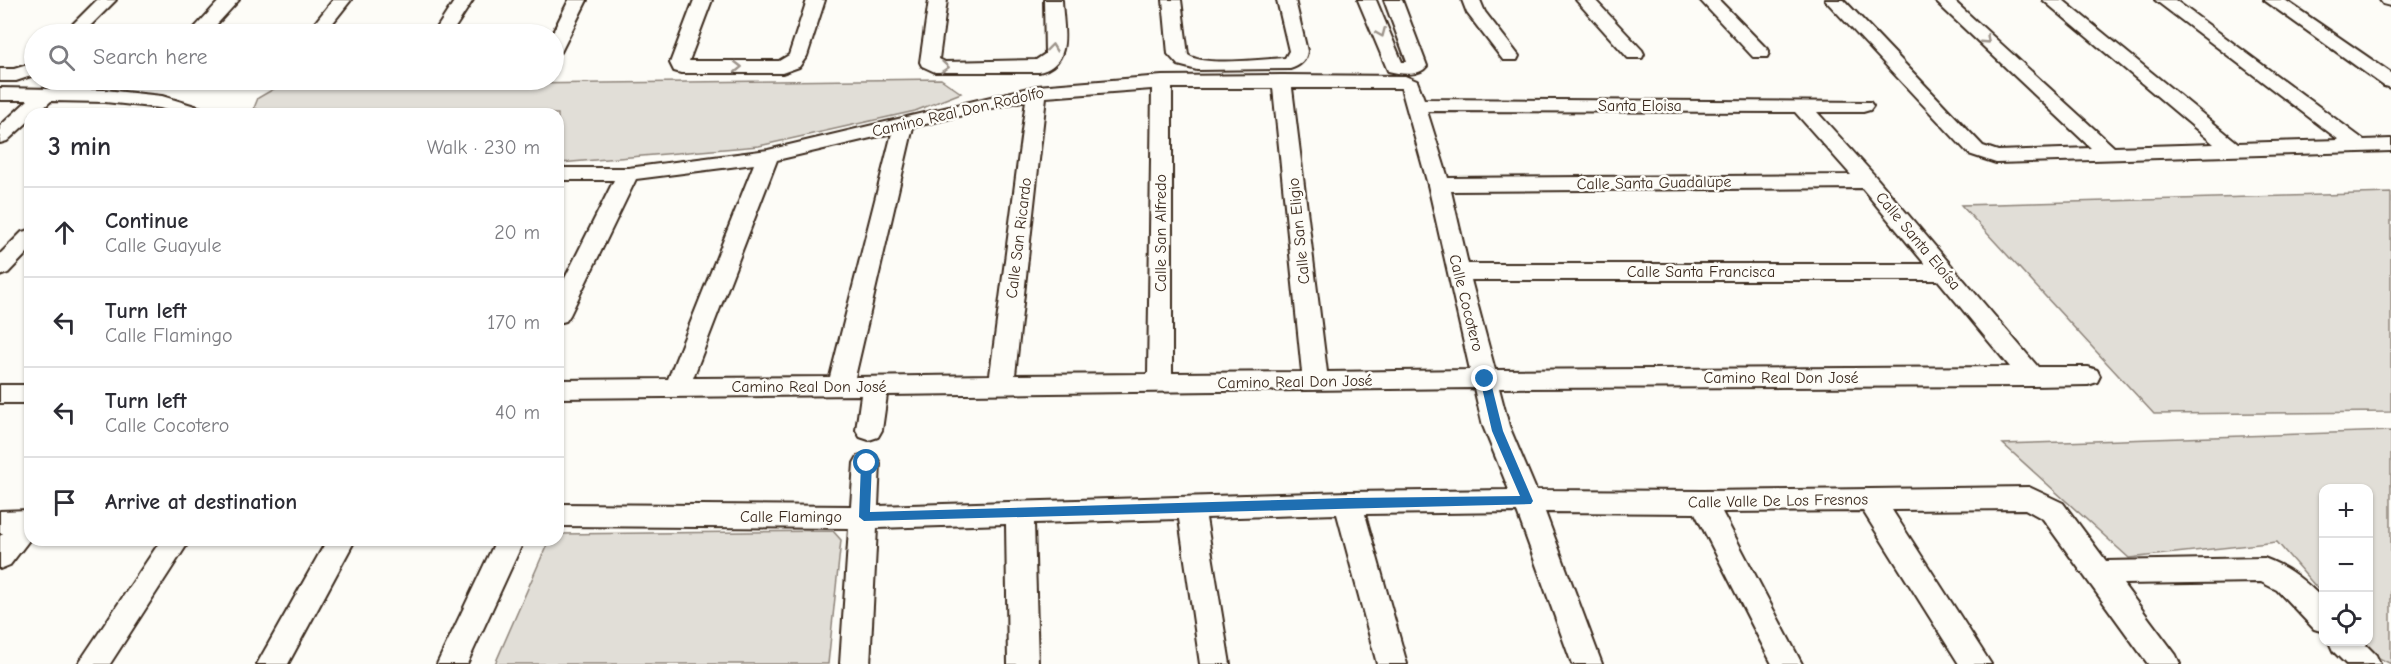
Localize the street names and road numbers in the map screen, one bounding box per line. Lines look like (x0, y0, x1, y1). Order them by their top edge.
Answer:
street label: Camino Real Don Rodolfo (870, 83, 1046, 141)
street label: Santa Eloisa (1598, 97, 1682, 115)
street label: Calle Santa Guadalupe (1576, 173, 1732, 193)
street label: Calle San Alfredo (1152, 174, 1170, 292)
street label: Calle San Ricardo (1003, 177, 1035, 299)
street label: Calle San Eligio (1284, 177, 1314, 285)
street label: Calle Santa Eloísa (1872, 188, 1964, 294)
street label: Calle Cocotero (1445, 253, 1487, 353)
street label: Calle Santa Francisca (1627, 263, 1775, 281)
street label: Camino Real Don José (1703, 369, 1859, 387)
street label: Camino Real Don José (1217, 372, 1373, 392)
street label: Camino Real Don José (731, 378, 887, 396)
street label: Calle Valle De Los Fresnos (1688, 490, 1869, 512)
street label: Calle Flamingo (740, 508, 842, 526)

